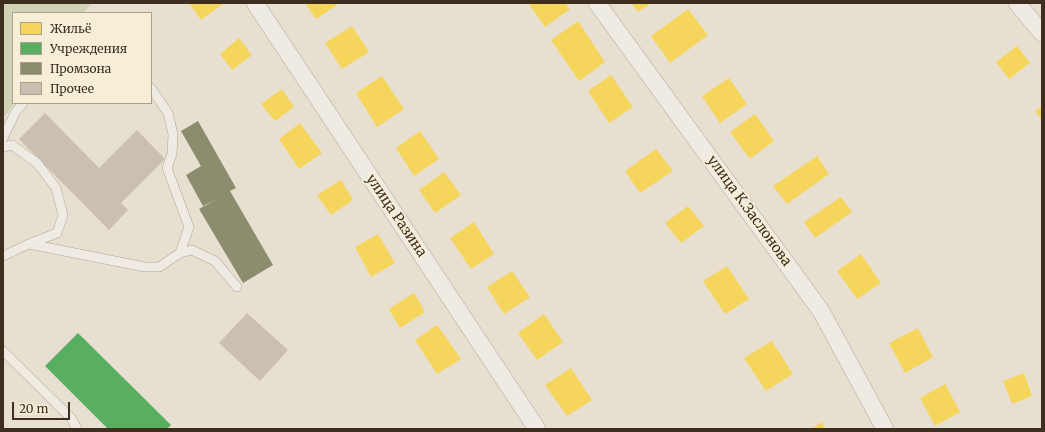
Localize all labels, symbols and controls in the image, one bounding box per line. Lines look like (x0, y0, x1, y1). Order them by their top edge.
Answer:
legend (12, 12, 152, 104)
text: Жильё (50, 21, 91, 36)
text: Учреждения (50, 41, 127, 56)
text: Промзона (50, 61, 111, 76)
text: Прочее (50, 81, 94, 96)
street label: улица К.Заслонова (703, 152, 795, 270)
street label: улица Разина (362, 171, 430, 261)
scale bar (14, 394, 72, 420)
text: 20 m (19, 401, 48, 416)

